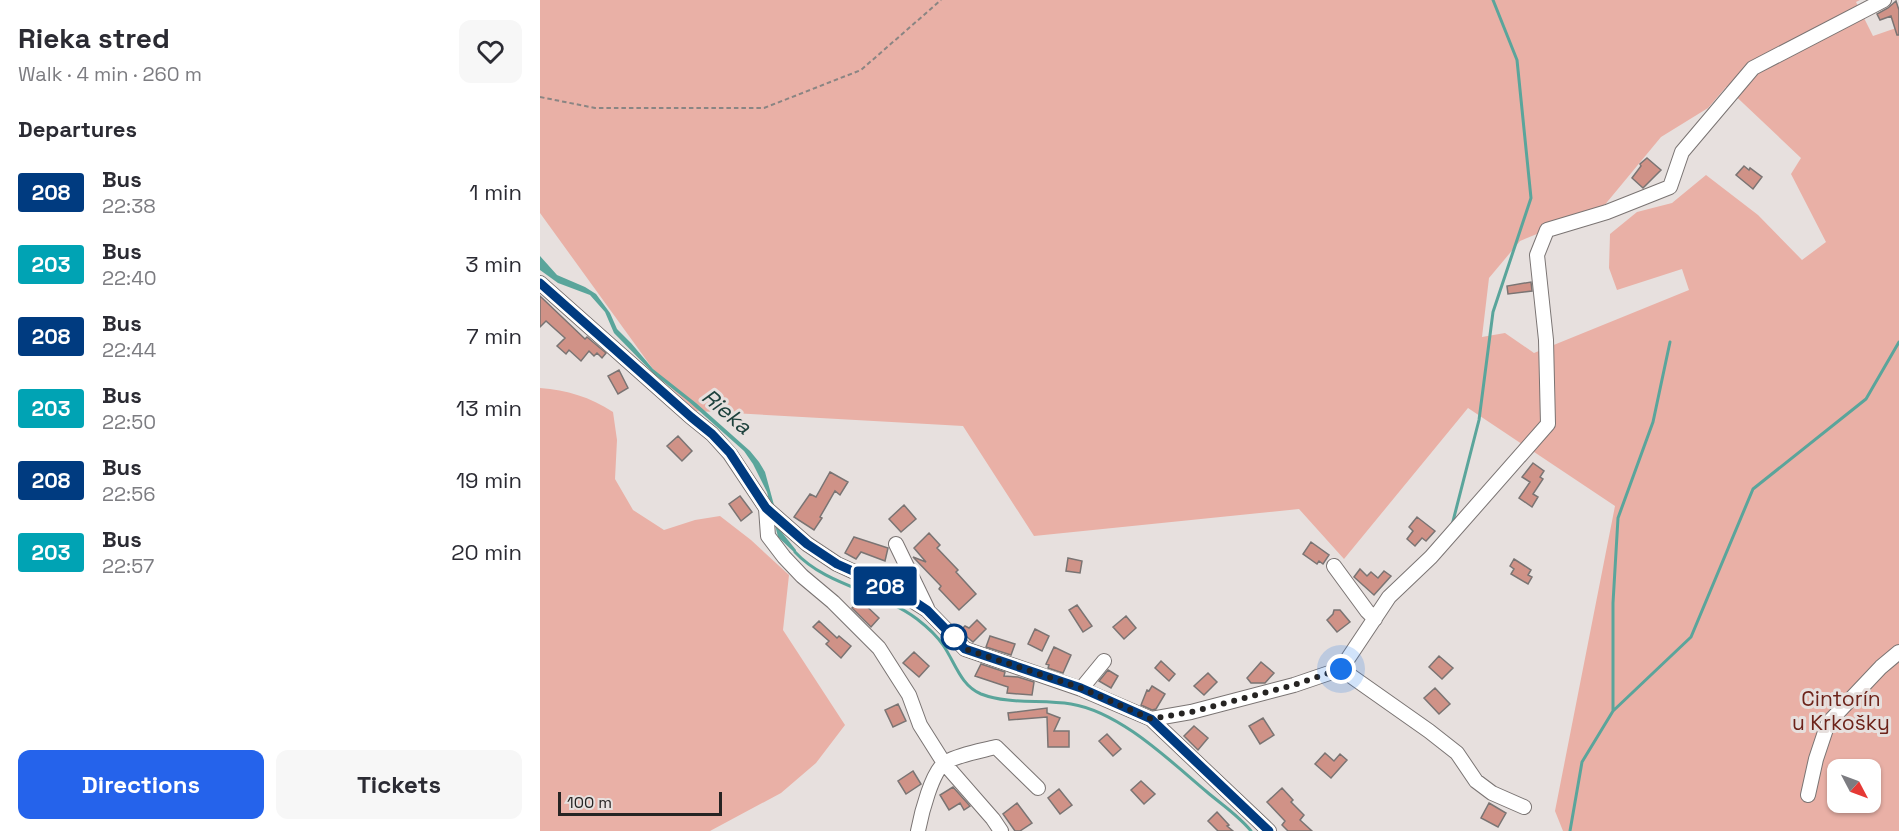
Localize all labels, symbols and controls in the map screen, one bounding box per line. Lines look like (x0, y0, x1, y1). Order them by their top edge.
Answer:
text: Rieka stred (18, 20, 170, 56)
button: heart (459, 20, 522, 83)
text: Walk · 4 min · 260 m (18, 61, 202, 87)
text: Departures (18, 115, 137, 143)
text: Bus (102, 165, 142, 193)
text: 1 min (469, 178, 522, 206)
text: 208 (32, 179, 70, 206)
text: 22:38 (102, 193, 156, 219)
text: Bus (102, 237, 142, 265)
text: 3 min (465, 250, 522, 278)
text: 203 (32, 251, 70, 278)
text: 22:40 (102, 265, 157, 291)
text: Bus (102, 309, 142, 337)
text: 7 min (466, 322, 522, 350)
text: 208 (32, 323, 70, 350)
text: 22:44 (102, 337, 156, 363)
text: Bus (102, 381, 142, 409)
water label: Rieka (696, 382, 758, 440)
text: 13 min (456, 394, 522, 422)
text: 203 (32, 395, 70, 422)
text: 22:50 (102, 409, 156, 435)
text: Bus (102, 453, 142, 481)
text: 19 min (456, 466, 522, 494)
text: 208 (32, 467, 70, 494)
text: 22:56 (102, 481, 155, 507)
text: Bus (102, 525, 142, 553)
text: 20 min (451, 538, 522, 566)
text: 203 (32, 539, 70, 566)
text: 22:57 (102, 553, 154, 579)
line badge: 208 (850, 566, 920, 606)
text: 208 (866, 573, 904, 600)
unlabelled marker (941, 624, 967, 650)
your location (1326, 654, 1356, 684)
park label: Cintorín u Krkošky (1792, 685, 1890, 736)
button: Directions (18, 750, 264, 819)
button: Tickets (276, 750, 522, 819)
north arrow (1827, 759, 1881, 813)
map controls (1827, 759, 1881, 813)
scale bar (558, 789, 722, 816)
text: 100 m (567, 792, 612, 813)

